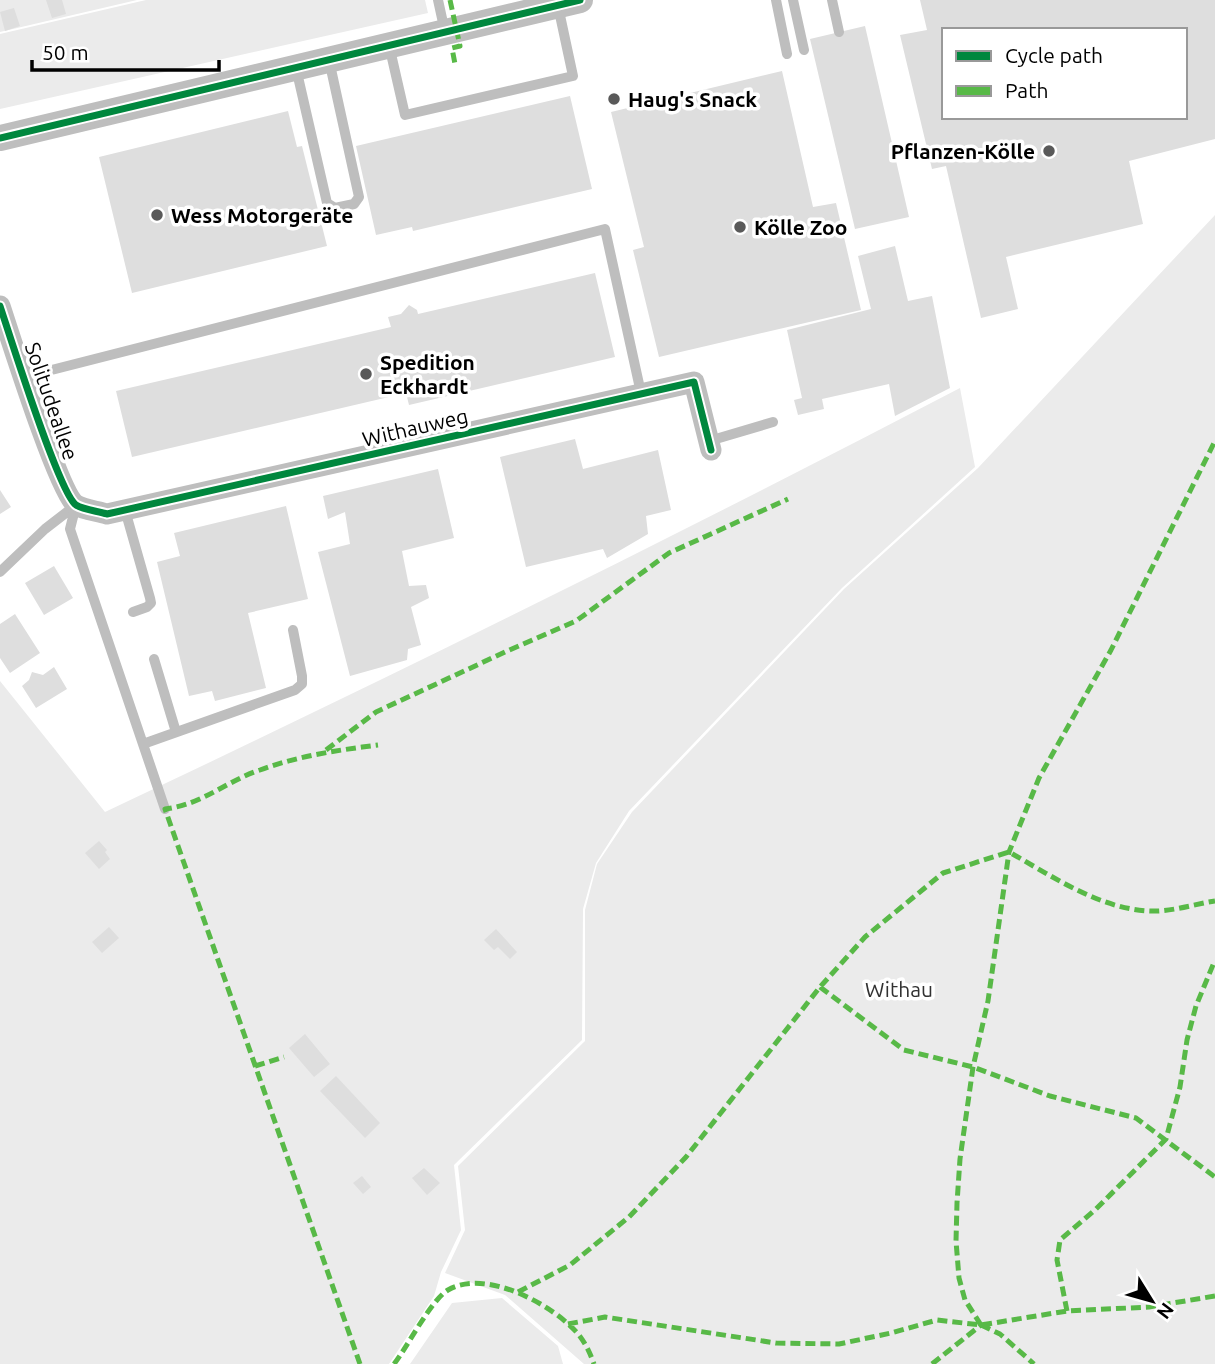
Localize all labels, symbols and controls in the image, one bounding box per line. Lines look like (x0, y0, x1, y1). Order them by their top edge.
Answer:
scale bar (32, 28, 219, 72)
legend (942, 28, 1187, 119)
text: 50 m (42, 40, 89, 64)
text: Cycle path (1005, 43, 1103, 67)
text: Path (1005, 78, 1048, 102)
place label: Haug's Snack (628, 87, 757, 111)
marker: Haug's Snack (606, 91, 622, 107)
place label: Pflanzen-Kölle (891, 139, 1035, 163)
marker: Pflanzen-Kölle (1041, 143, 1057, 159)
place label: Wess Motorgeräte (171, 203, 353, 227)
marker: Wess Motorgeräte (149, 207, 165, 223)
place label: Kölle Zoo (754, 215, 847, 239)
marker: Kölle Zoo (732, 219, 748, 235)
street label: Solitudeallee (21, 339, 83, 463)
place label: Spedition Eckhardt (380, 350, 475, 398)
marker: Spedition Eckhardt (358, 366, 374, 382)
street label: Withauweg (360, 403, 470, 451)
park label: Withau (865, 977, 933, 1001)
north arrow (1117, 1266, 1187, 1336)
text: N (1153, 1299, 1179, 1324)

